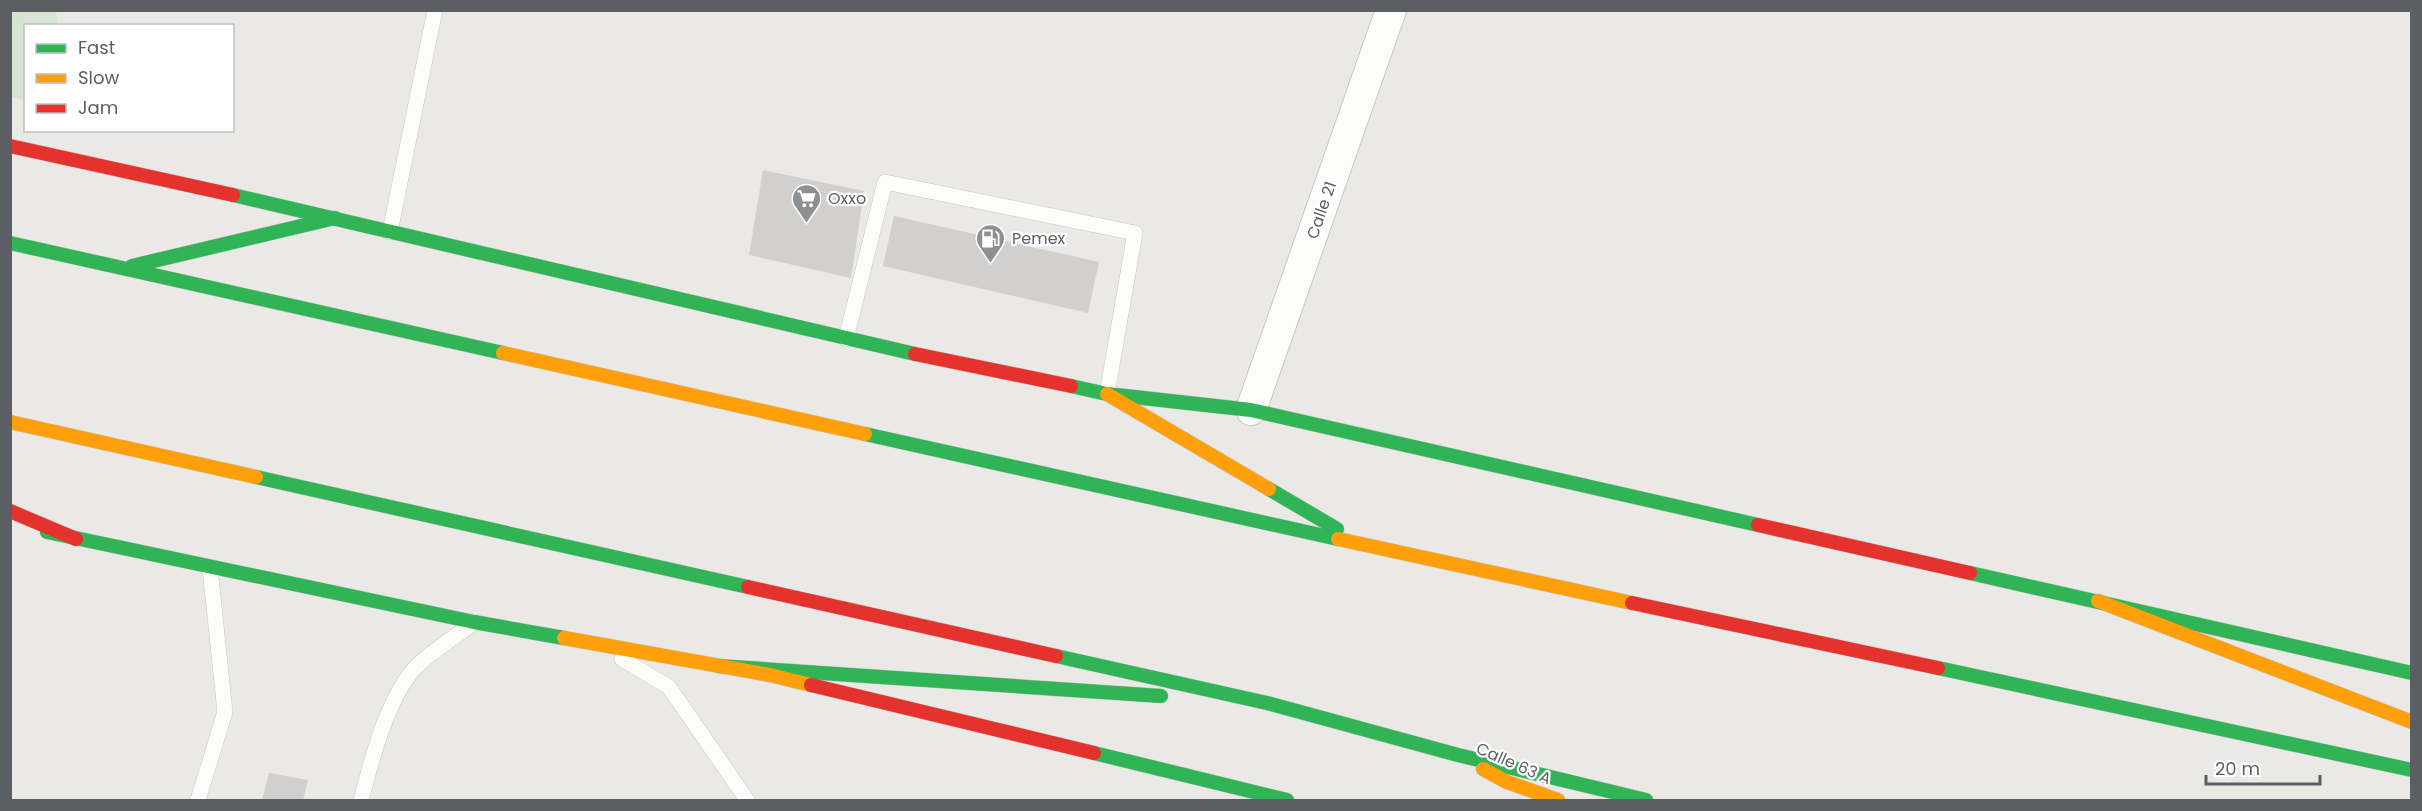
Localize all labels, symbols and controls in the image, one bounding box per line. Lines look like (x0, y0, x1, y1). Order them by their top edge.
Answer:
legend (24, 24, 234, 132)
text: Fast (78, 35, 115, 60)
text: Slow (78, 65, 120, 90)
text: Jam (78, 95, 118, 120)
street label: Calle 21 (1301, 178, 1342, 242)
supermarket icon: Oxxo (791, 182, 823, 224)
place label: Oxxo (828, 187, 866, 210)
fuel station icon: Pemex (975, 222, 1007, 264)
place label: Pemex (1012, 227, 1066, 250)
street label: Calle 63 A (1473, 737, 1555, 790)
scale bar (2206, 748, 2320, 786)
text: 20 m (2215, 756, 2260, 781)

